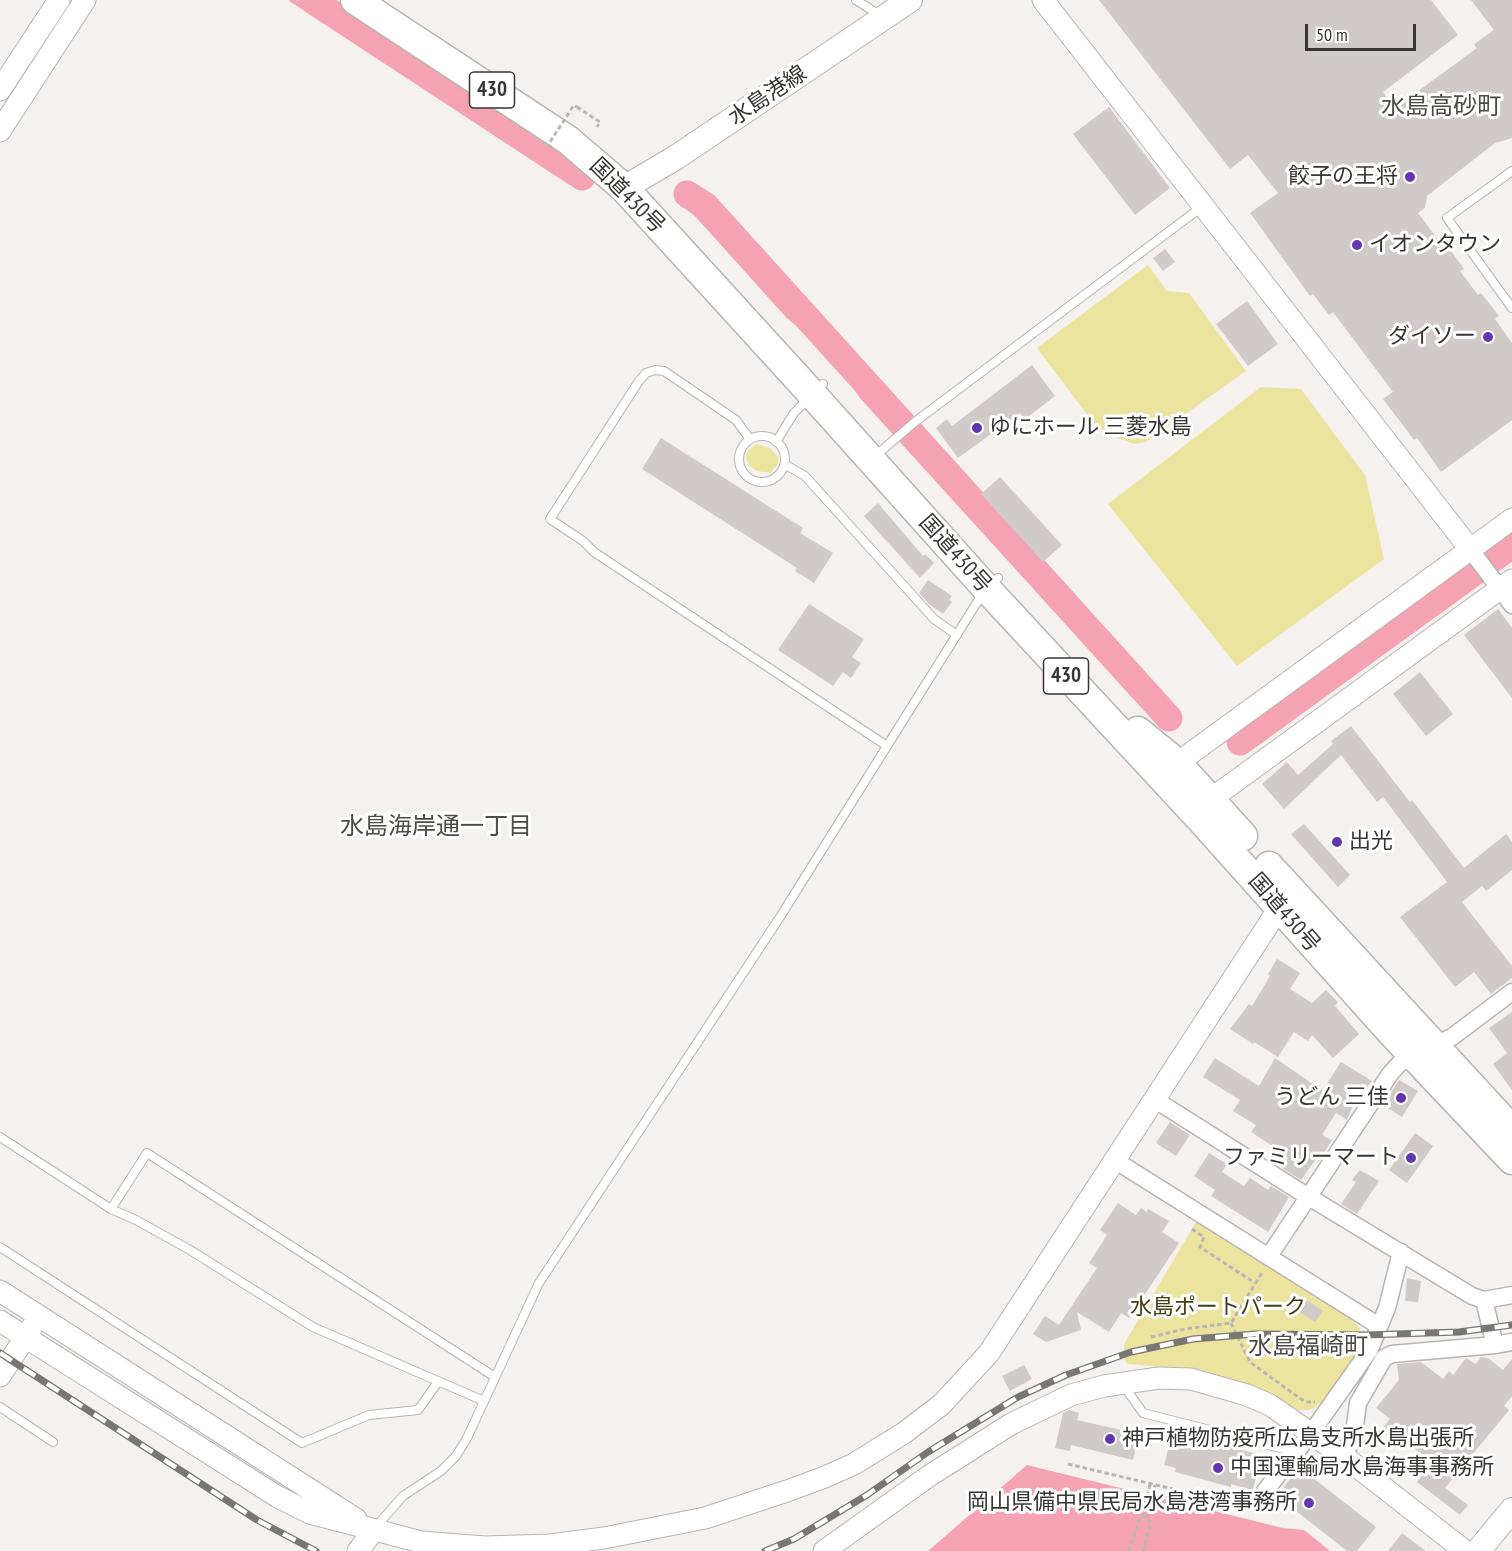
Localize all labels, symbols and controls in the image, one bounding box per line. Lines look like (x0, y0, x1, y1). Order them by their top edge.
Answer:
scale bar (1308, 12, 1419, 50)
text: 50 m (1316, 23, 1348, 46)
street label: 水島港線 (724, 60, 812, 132)
road number: 430 (470, 72, 514, 108)
district label: 水島高砂町 (1381, 93, 1501, 121)
street label: 国道430号 (584, 153, 670, 239)
place label: 餃子の王将 (1288, 164, 1398, 190)
marker: 餃子の王将 (1403, 170, 1417, 184)
place label: イオンタウン (1369, 232, 1501, 258)
marker: イオンタウン (1350, 238, 1364, 252)
place label: ダイソー (1388, 324, 1476, 350)
marker: ダイソー (1481, 330, 1495, 344)
place label: ゆにホール 三菱水島 (989, 415, 1192, 441)
marker: ゆにホール 三菱水島 (970, 421, 984, 435)
street label: 国道430号 (913, 510, 997, 598)
road number: 430 (1044, 658, 1088, 694)
district label: 水島海岸通一丁目 (340, 813, 532, 841)
place label: 出光 (1349, 829, 1393, 855)
marker: 出光 (1330, 835, 1344, 849)
street label: 国道430号 (1243, 868, 1325, 958)
place label: うどん 三佳 (1274, 1085, 1389, 1111)
marker: うどん 三佳 (1394, 1091, 1408, 1105)
place label: ファミリーマート (1223, 1145, 1399, 1171)
marker: ファミリーマート (1404, 1151, 1418, 1165)
park label: 水島ポートパーク (1130, 1295, 1306, 1321)
district label: 水島福崎町 (1248, 1333, 1368, 1361)
place label: 神戸植物防疫所広島支所水島出張所 (1122, 1426, 1474, 1452)
marker: 神戸植物防疫所広島支所水島出張所 (1103, 1432, 1117, 1446)
place label: 中国運輸局水島海事事務所 (1230, 1455, 1494, 1481)
marker: 中国運輸局水島海事事務所 (1211, 1461, 1225, 1475)
place label: 岡山県備中県民局水島港湾事務所 (967, 1490, 1297, 1516)
marker: 岡山県備中県民局水島港湾事務所 (1302, 1496, 1316, 1510)

